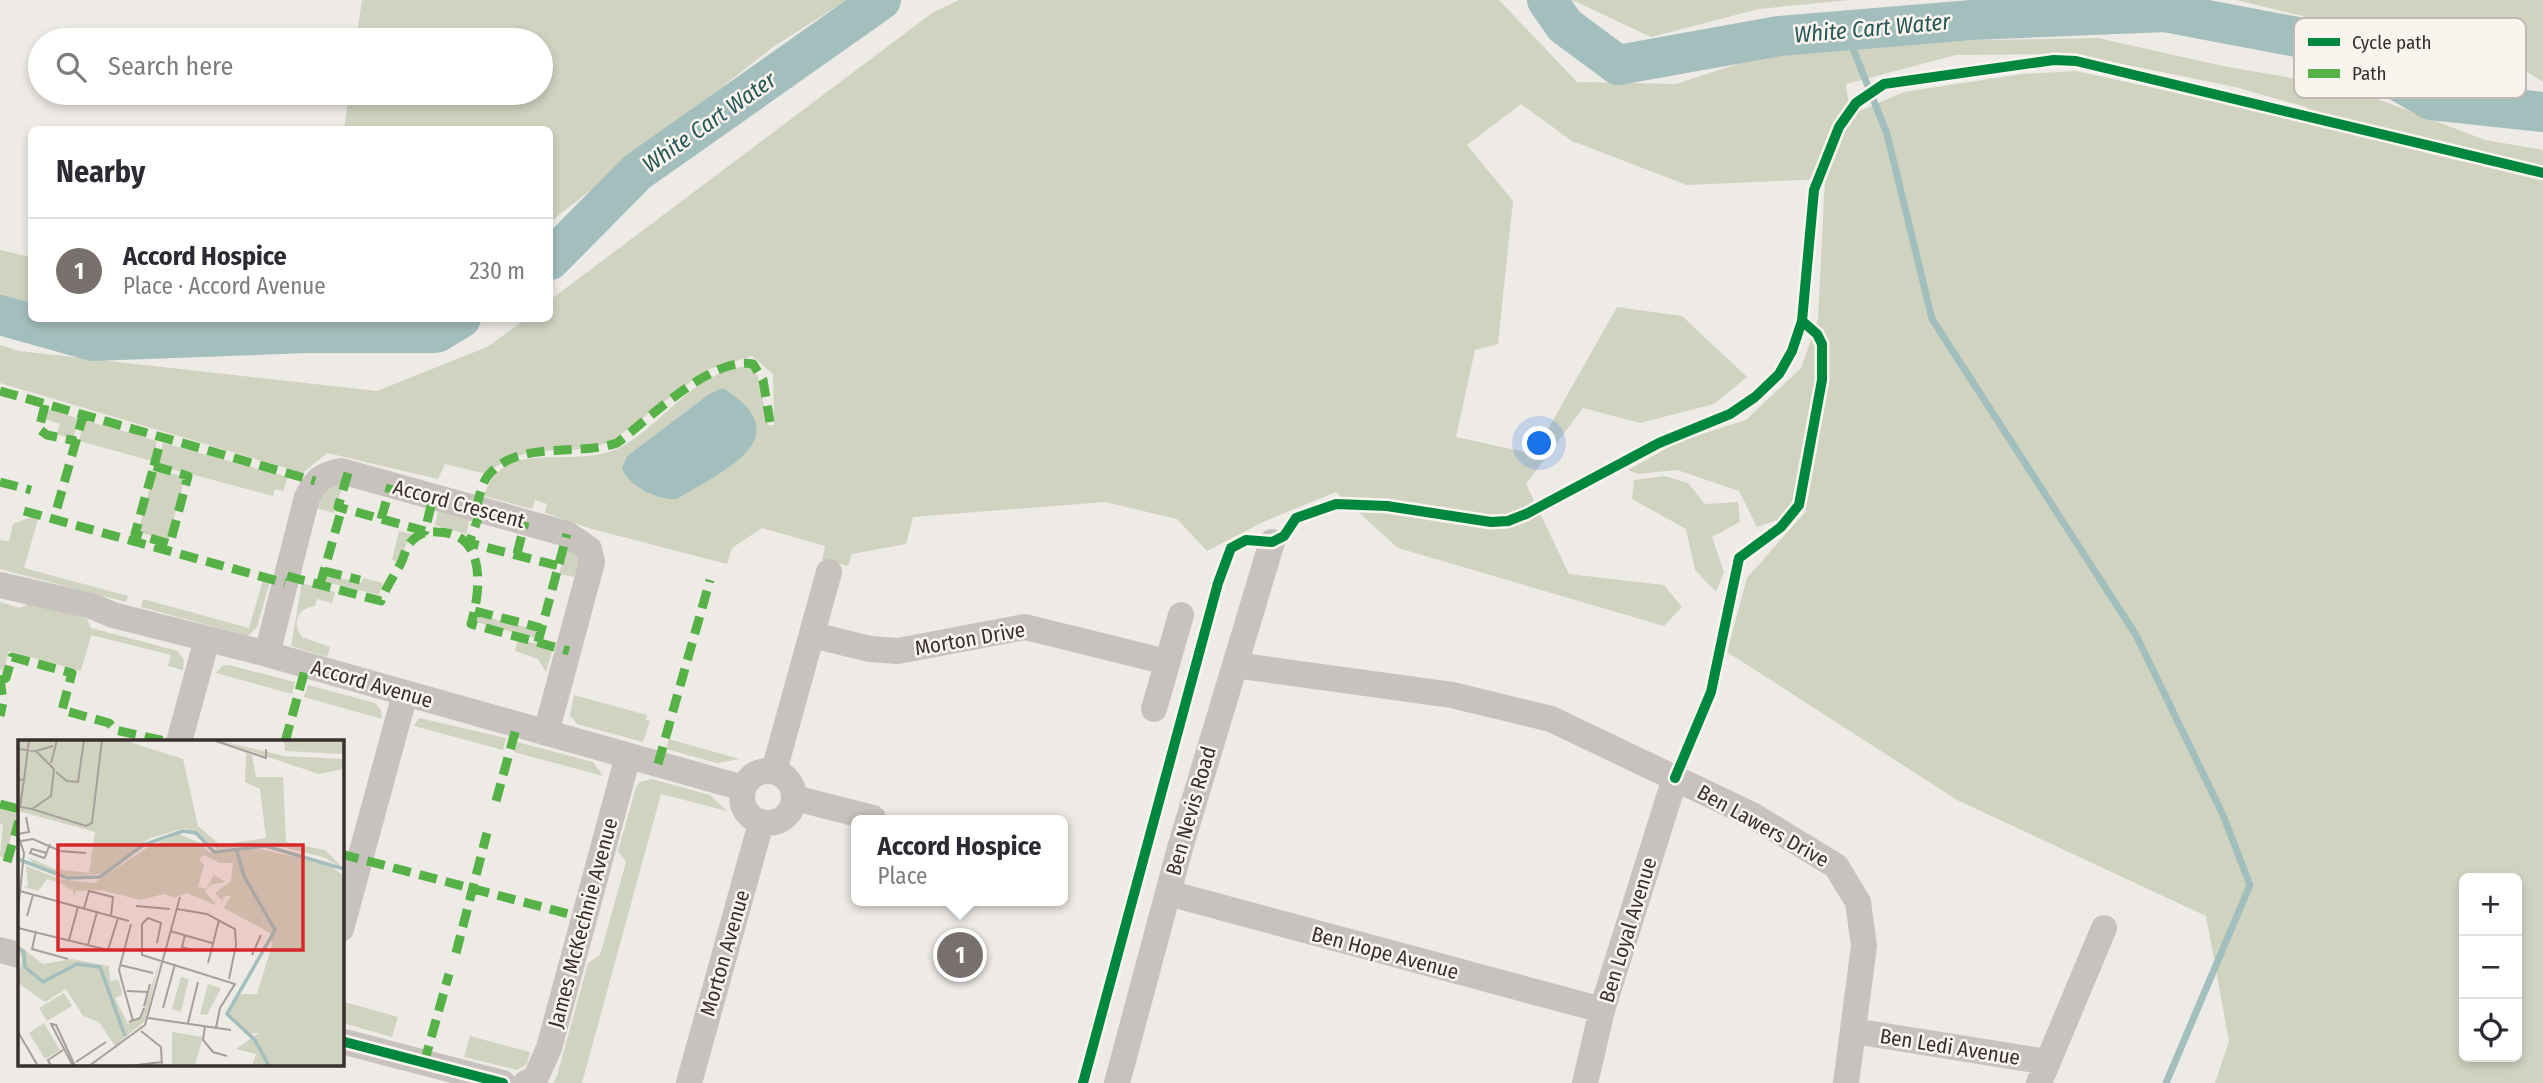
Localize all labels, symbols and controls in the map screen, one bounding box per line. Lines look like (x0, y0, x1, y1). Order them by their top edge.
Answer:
water label: White Cart Water (1793, 7, 1952, 49)
legend (2294, 18, 2526, 98)
search box (28, 28, 553, 105)
text: Cycle path (2352, 31, 2431, 54)
icon: search (52, 48, 90, 86)
text: Search here (108, 51, 233, 82)
text: Path (2352, 62, 2387, 85)
water label: White Cart Water (637, 65, 782, 178)
text: Nearby (56, 154, 145, 190)
text: Accord Hospice (123, 241, 287, 272)
text: 1 (74, 257, 84, 285)
text: 230 m (469, 257, 525, 285)
text: Place · Accord Avenue (123, 272, 326, 300)
your location (1522, 426, 1556, 460)
street label: Accord Crescent (390, 474, 528, 534)
street label: Morton Drive (913, 617, 1027, 661)
street label: Accord Avenue (308, 654, 436, 714)
inset map (18, 740, 343, 1066)
street label: Ben Nevis Road (1160, 744, 1222, 878)
street label: Ben Lawers Drive (1693, 779, 1833, 873)
street label: James McKechnie Avenue (542, 815, 624, 1031)
popup (851, 815, 1068, 906)
text: Accord Hospice (878, 831, 1041, 862)
street label: Ben Loyal Avenue (1594, 854, 1662, 1006)
text: Place (878, 862, 927, 890)
map controls (2459, 873, 2522, 1062)
button: + (2459, 873, 2522, 936)
street label: Morton Avenue (695, 887, 755, 1019)
street label: Ben Hope Avenue (1309, 921, 1461, 985)
pin: 1 (937, 929, 983, 981)
button: − (2459, 936, 2522, 999)
button: locate (2459, 999, 2522, 1062)
street label: Ben Ledi Avenue (1878, 1023, 2022, 1071)

